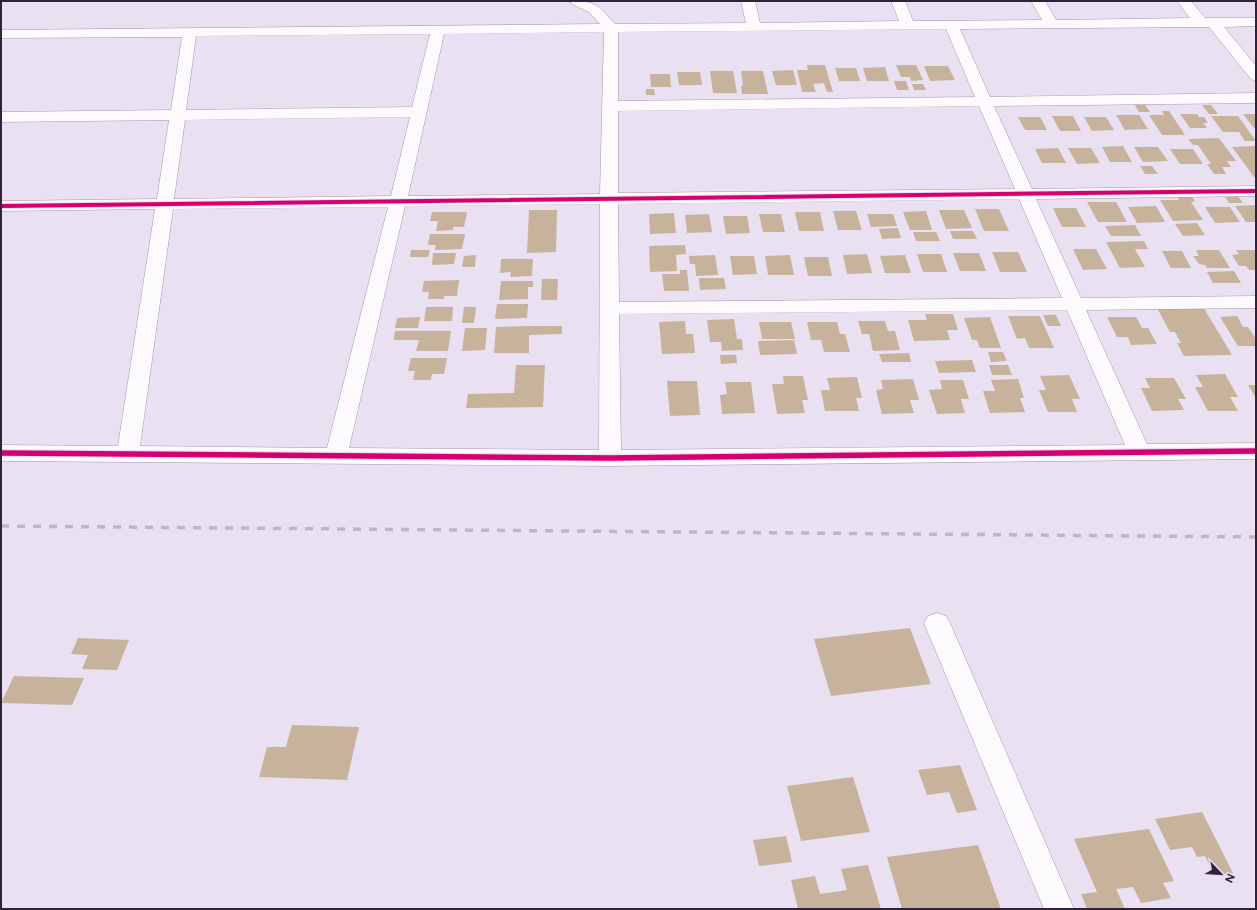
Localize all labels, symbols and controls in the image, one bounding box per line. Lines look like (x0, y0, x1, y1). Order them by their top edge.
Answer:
north arrow (1201, 854, 1241, 894)
text: N (1222, 871, 1237, 885)

